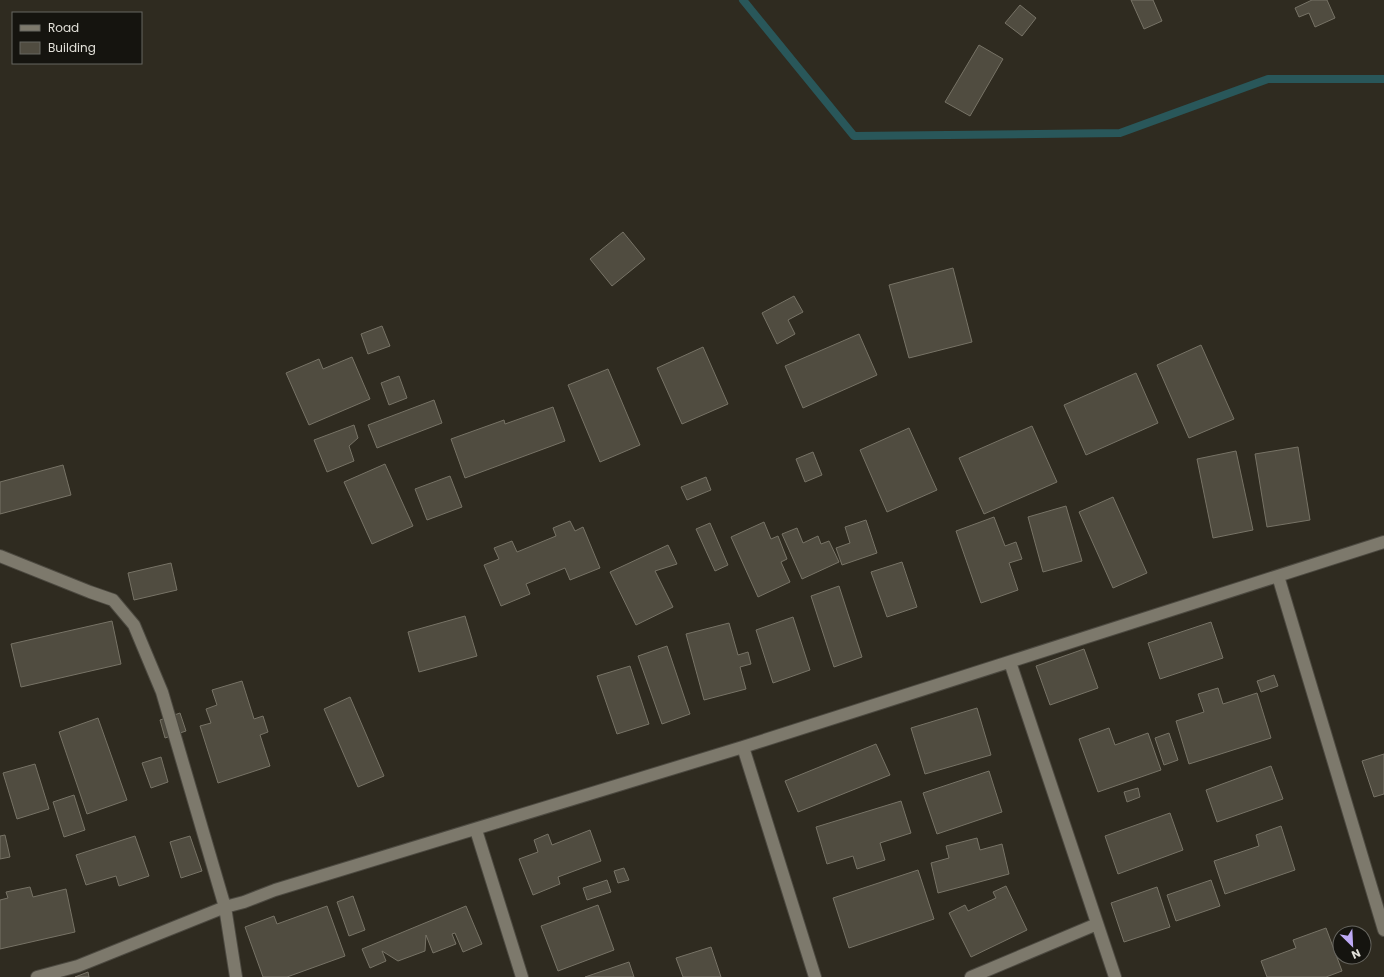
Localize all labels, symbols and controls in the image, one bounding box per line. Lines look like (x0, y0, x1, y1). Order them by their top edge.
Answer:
legend (12, 12, 142, 64)
text: Road (48, 19, 79, 36)
text: Building (48, 39, 96, 56)
north arrow (1332, 925, 1372, 965)
text: N (1349, 945, 1363, 963)

